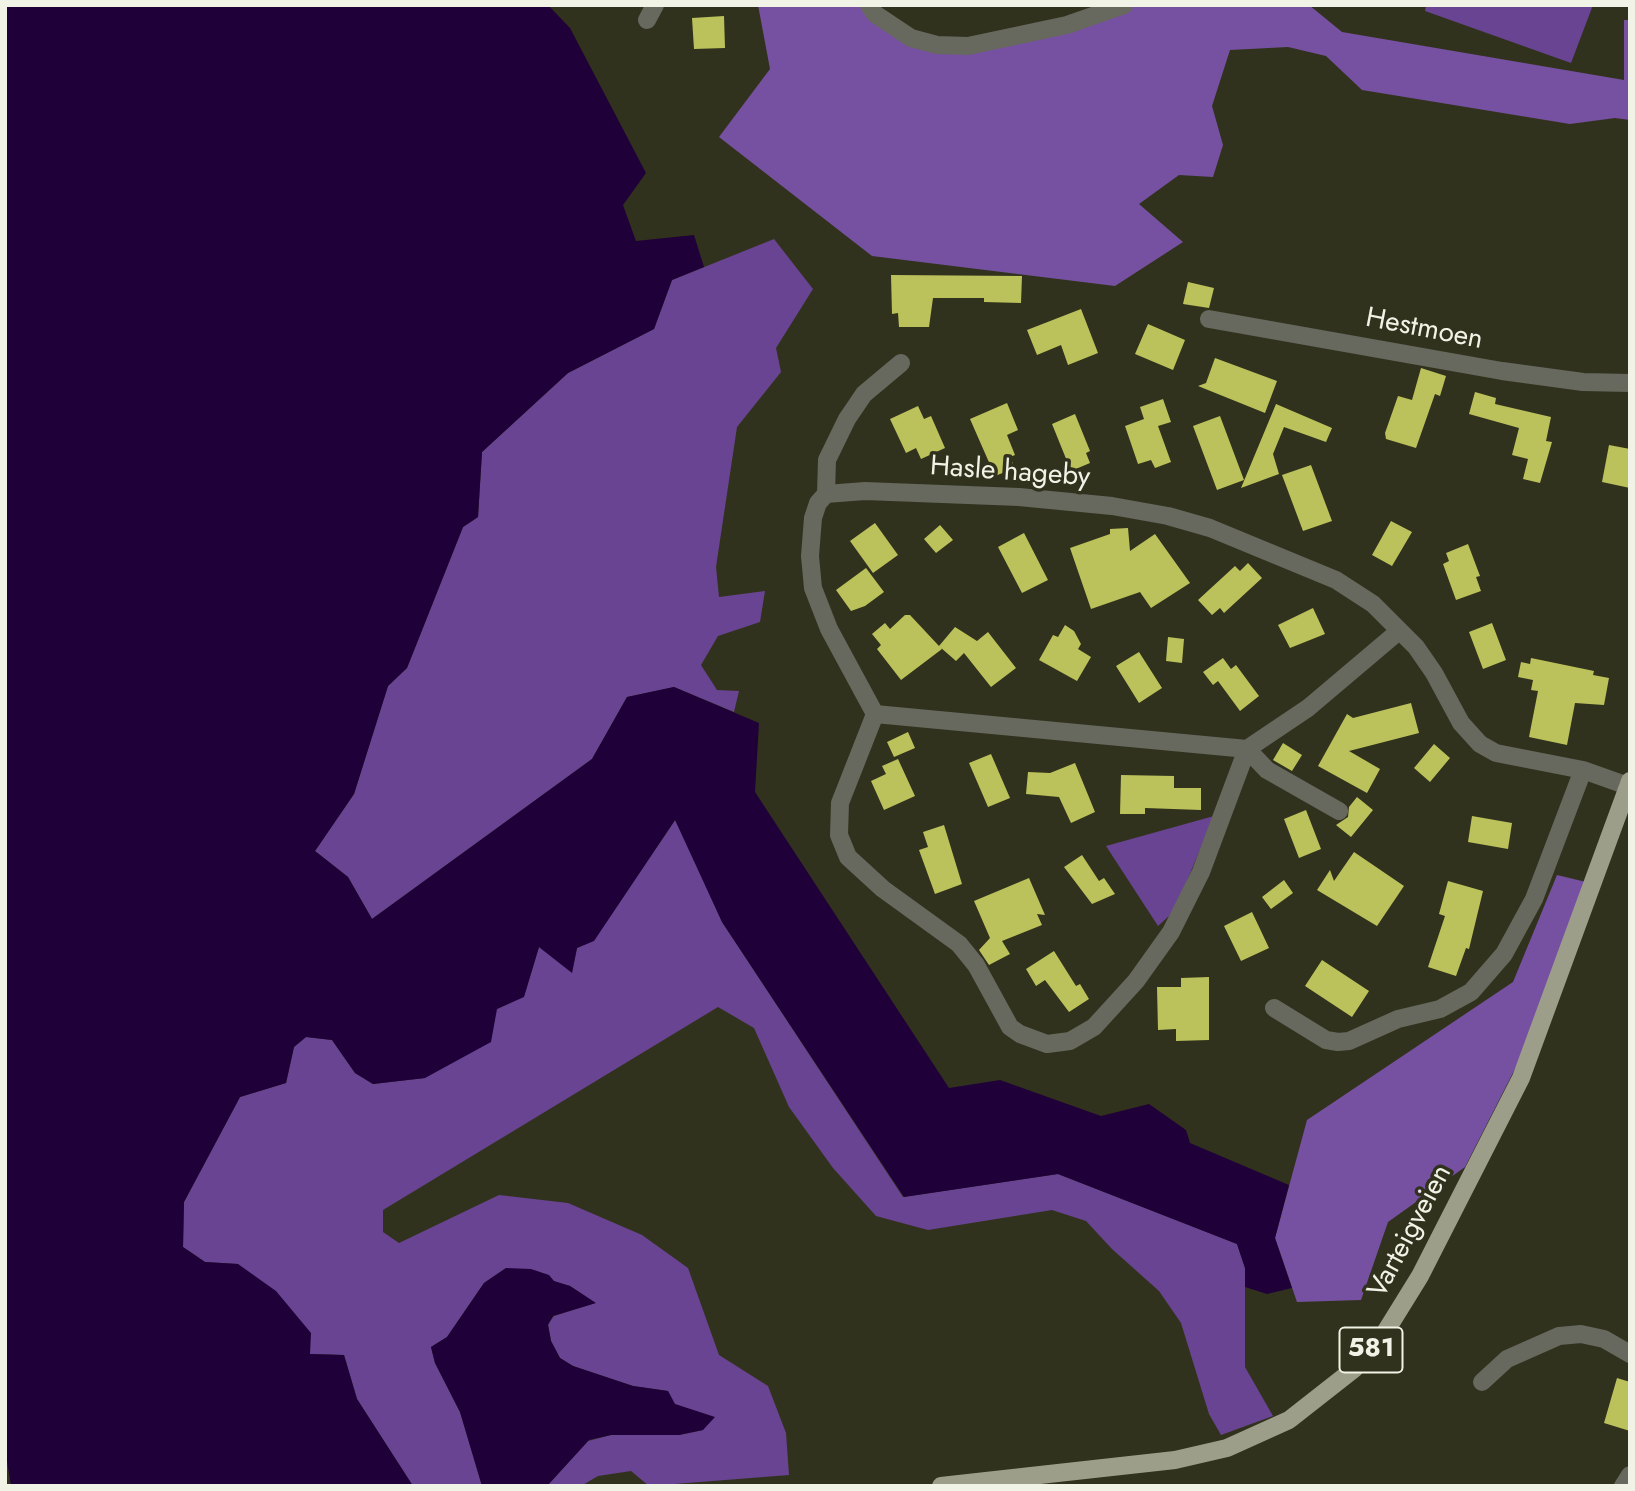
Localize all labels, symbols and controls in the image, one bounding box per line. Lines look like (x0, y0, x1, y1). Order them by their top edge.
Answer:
street label: Hestmoen (1363, 302, 1485, 358)
street label: Hasle hageby (929, 451, 1091, 495)
street label: Varteigveien (1362, 1160, 1460, 1304)
road number: 581 (1340, 1328, 1402, 1372)

